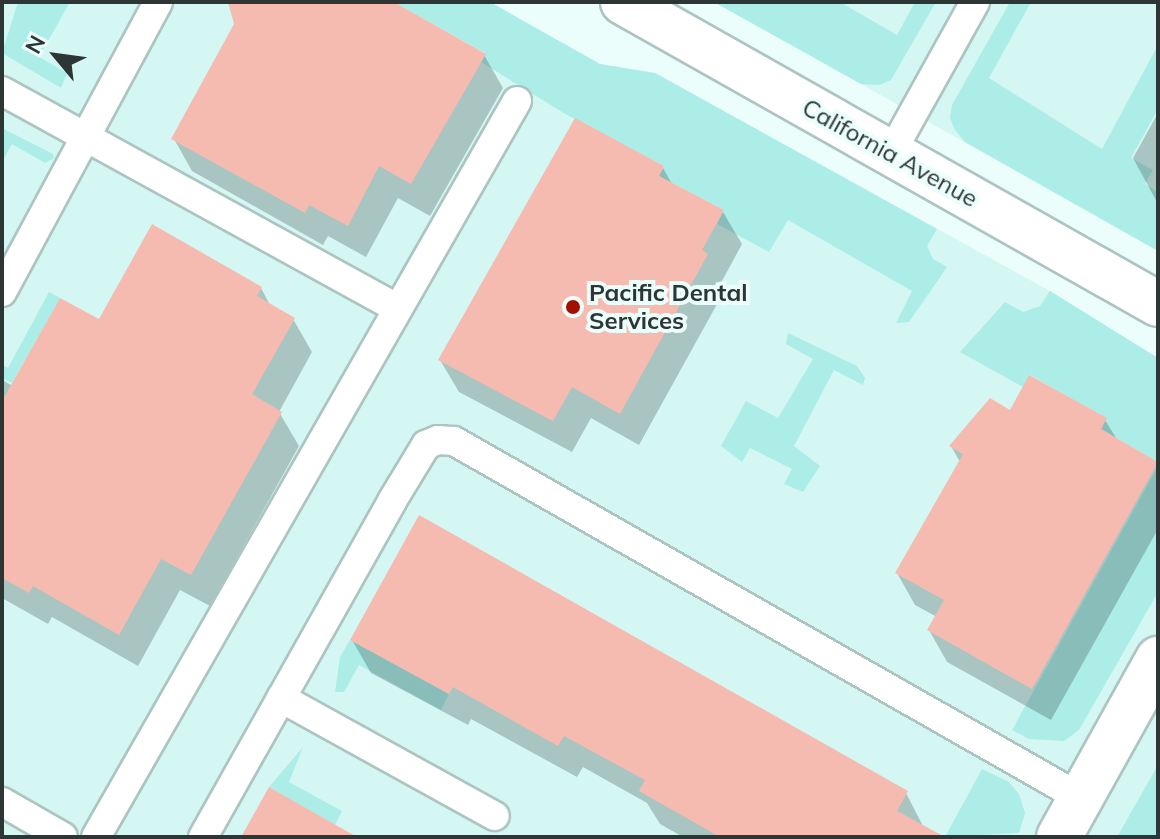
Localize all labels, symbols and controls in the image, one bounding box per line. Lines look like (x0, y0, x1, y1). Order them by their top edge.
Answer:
north arrow (16, 16, 96, 96)
text: N (19, 30, 51, 58)
street label: California Avenue (797, 93, 983, 213)
place label: Pacific Dental Services (589, 279, 748, 335)
marker: Pacific Dental Services (564, 298, 582, 316)

